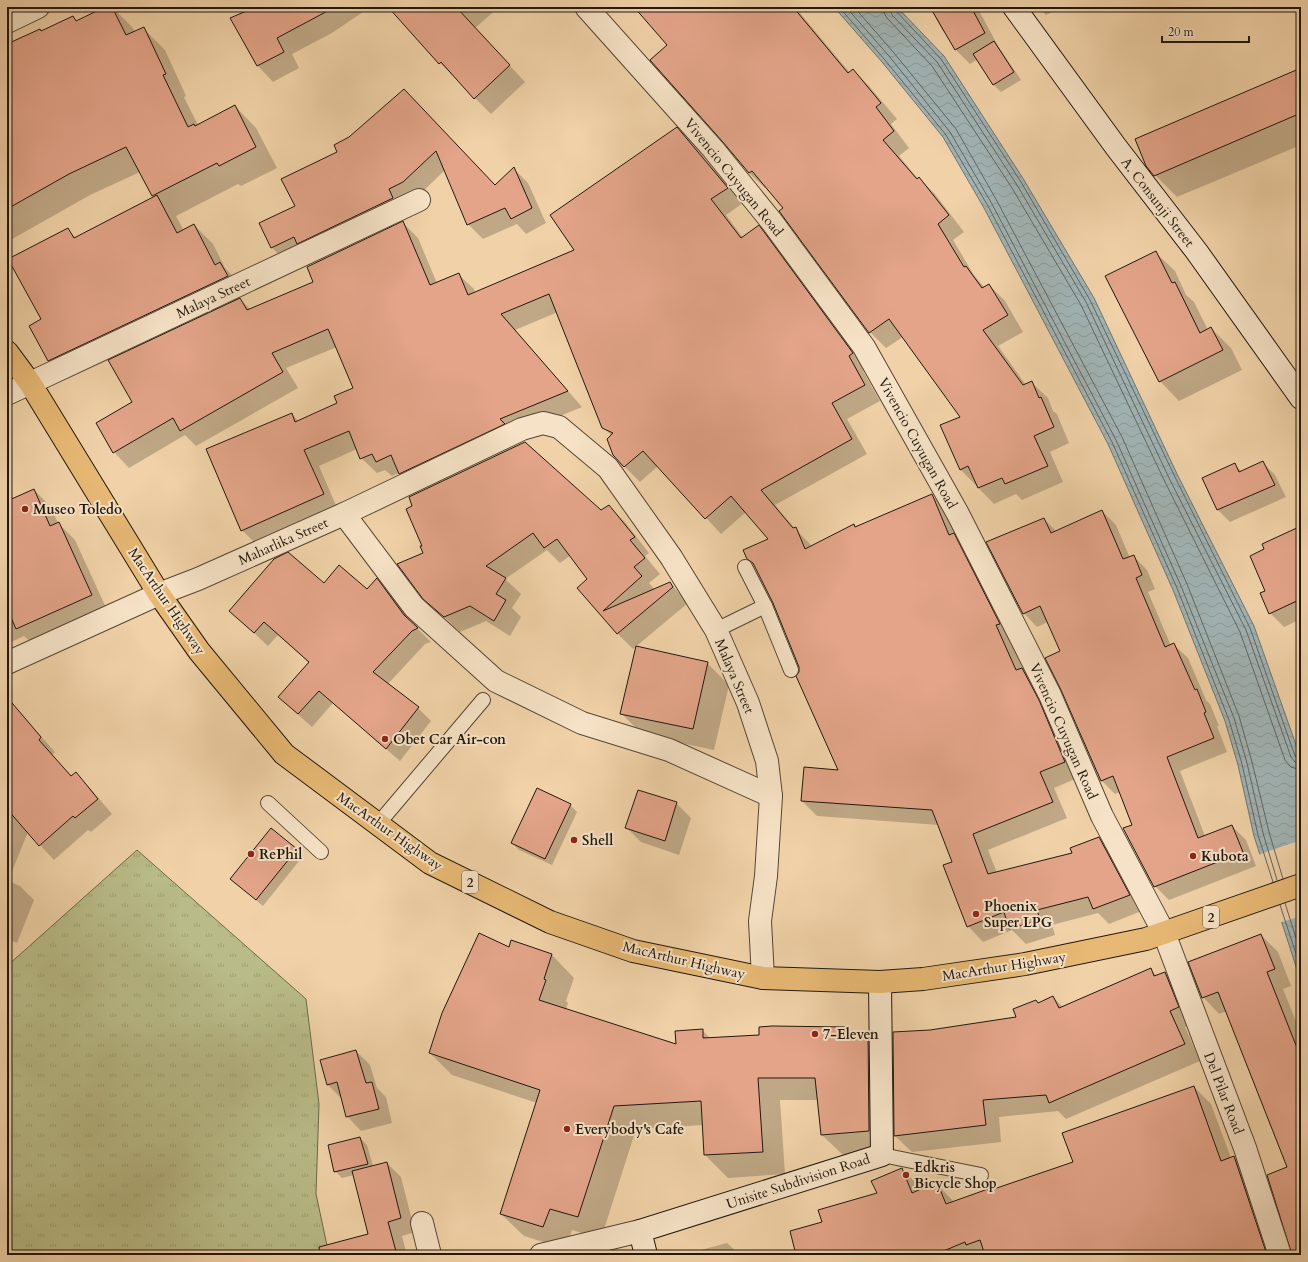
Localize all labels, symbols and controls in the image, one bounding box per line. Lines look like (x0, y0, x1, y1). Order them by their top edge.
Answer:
scale bar (1162, 18, 1249, 44)
text: 20 m (1168, 24, 1195, 40)
street label: Vivencio Cuyugan Road (680, 114, 788, 241)
street label: A. Consunji Street (1117, 153, 1199, 252)
street label: Malaya Street (173, 272, 254, 323)
street label: Vivencio Cuyugan Road (874, 374, 962, 513)
place label: Museo Toledo (33, 500, 122, 519)
marker: Museo Toledo (20, 504, 30, 514)
street label: Maharlika Street (235, 513, 332, 570)
street label: MacArthur Highway (124, 544, 210, 659)
street label: Malaya Street (710, 636, 759, 717)
street label: Vivencio Cuyugan Road (1025, 660, 1102, 803)
place label: Obet Car Air-con (393, 730, 506, 749)
marker: Obet Car Air-con (380, 734, 390, 744)
street label: MacArthur Highway (333, 788, 447, 875)
place label: Shell (582, 831, 613, 850)
marker: Shell (569, 835, 579, 845)
place label: RePhil (259, 845, 302, 864)
place label: Kubota (1201, 847, 1249, 866)
marker: RePhil (246, 849, 256, 859)
marker: Kubota (1188, 851, 1198, 861)
road number: 2 (462, 871, 478, 893)
place label: Phoenix Super LPG (984, 897, 1053, 932)
road number: 2 (1203, 906, 1219, 928)
marker: Phoenix Super LPG (971, 909, 981, 919)
street label: MacArthur Highway (621, 937, 748, 984)
street label: MacArthur Highway (941, 947, 1068, 986)
place label: 7-Eleven (823, 1025, 879, 1044)
marker: 7-Eleven (810, 1029, 820, 1039)
street label: Del Pilar Road (1199, 1049, 1248, 1137)
place label: Everybody's Cafe (575, 1120, 684, 1139)
marker: Everybody's Cafe (562, 1124, 572, 1134)
street label: Unisite Subdivision Road (724, 1149, 873, 1214)
place label: Edkris Bicycle Shop (914, 1158, 997, 1193)
marker: Edkris Bicycle Shop (901, 1170, 911, 1180)

